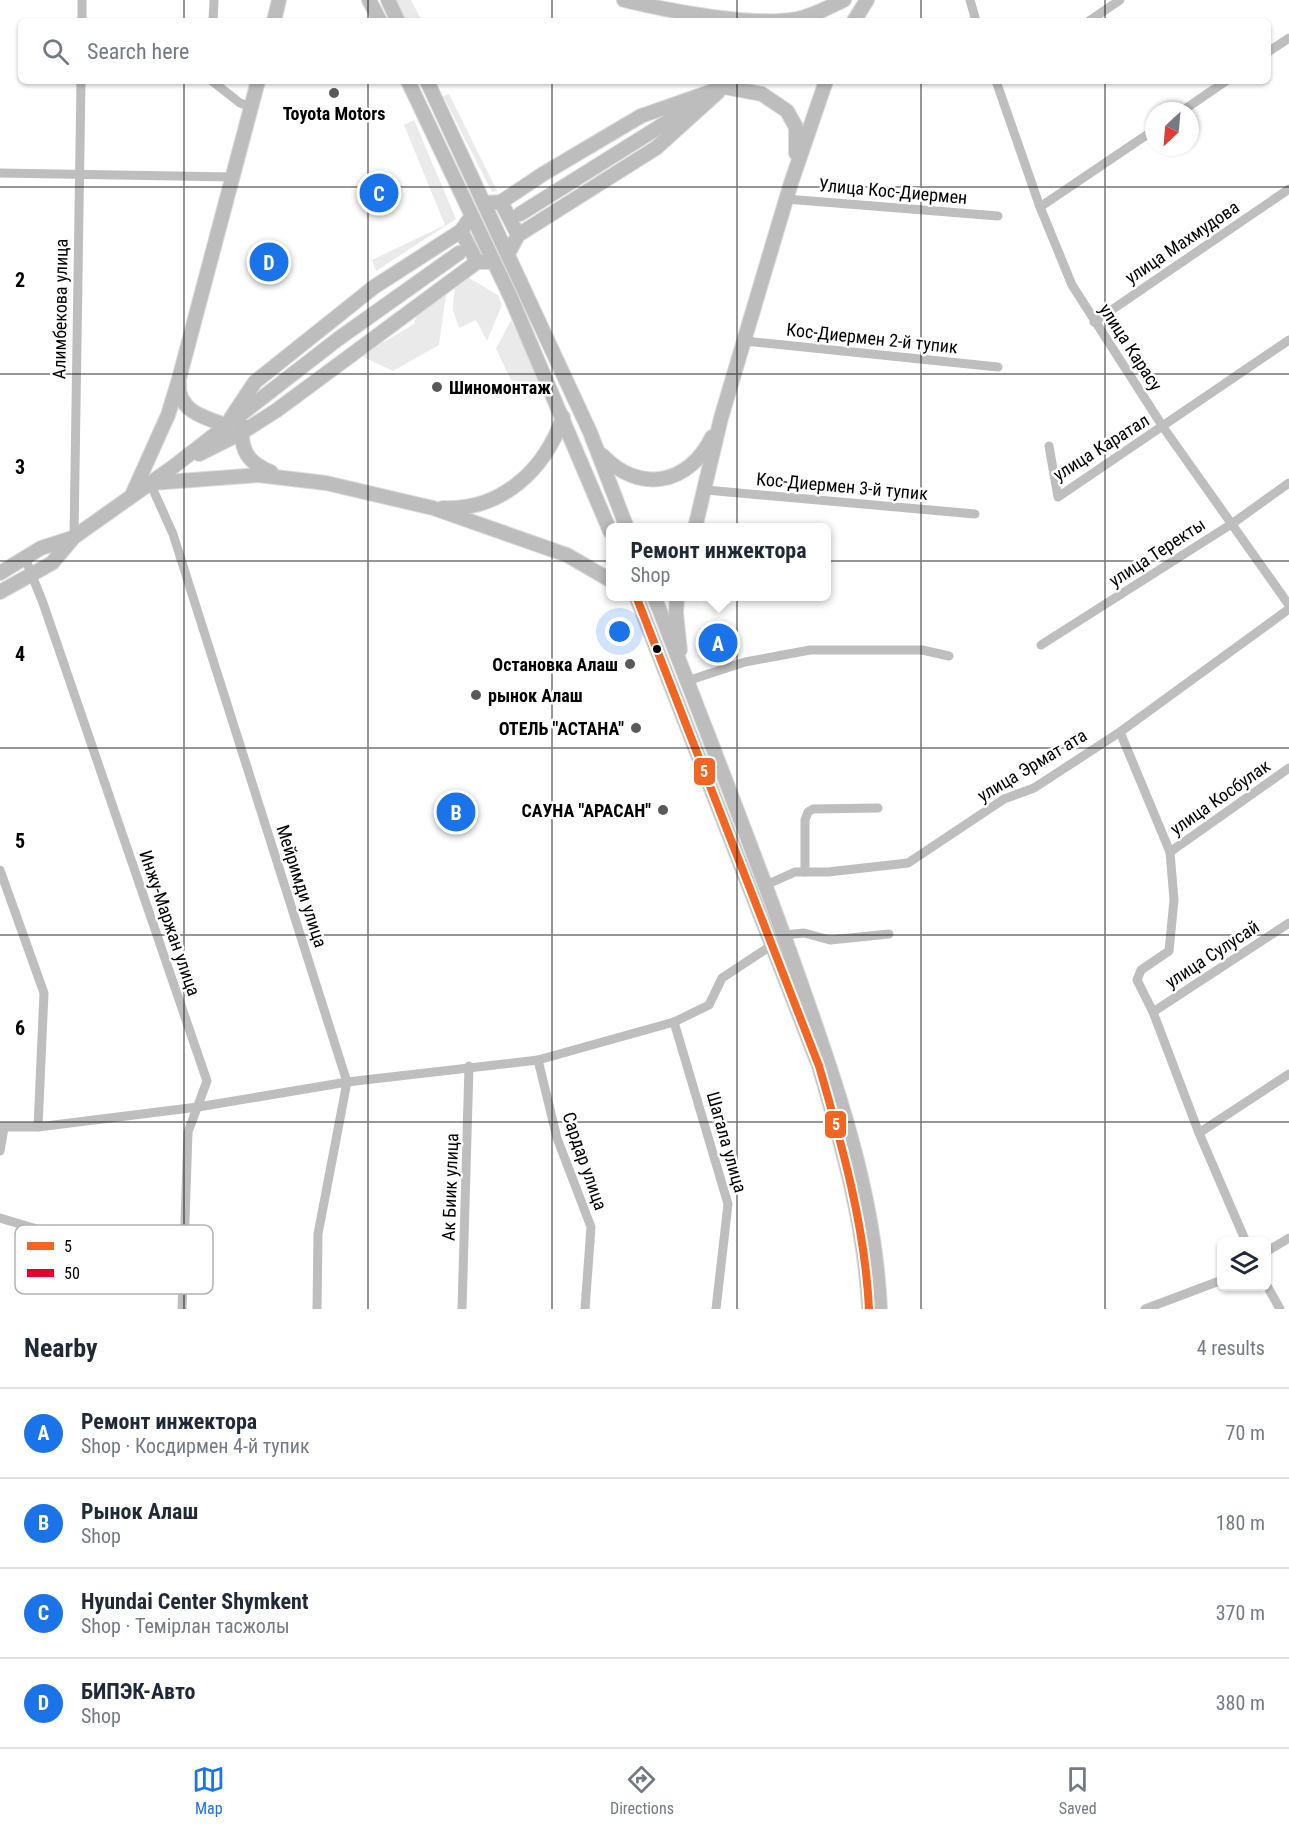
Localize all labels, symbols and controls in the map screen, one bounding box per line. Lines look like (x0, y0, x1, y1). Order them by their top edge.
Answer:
search box (18, 18, 1271, 84)
icon: search (39, 35, 72, 68)
text: Search here (87, 39, 189, 64)
marker: Toyota Motors (327, 86, 341, 100)
north arrow (1145, 102, 1199, 156)
place label: Toyota Motors (283, 103, 385, 124)
pin: C (360, 170, 398, 216)
street label: Улица Кос-Диермен (818, 174, 968, 208)
street label: улица Махмудова (1121, 196, 1243, 288)
street label: Алимбекова улица (48, 239, 72, 379)
pin: D (250, 240, 288, 284)
text: 2 (15, 268, 25, 292)
street label: улица Карасу (1095, 299, 1167, 395)
street label: Кос-Диермен 2-й тупик (785, 319, 959, 357)
place label: Шиномонтаж (449, 377, 551, 398)
marker: Шиномонтаж (430, 380, 444, 394)
street label: улица Каратал (1049, 409, 1153, 485)
text: 3 (15, 455, 25, 479)
street label: Кос-Диермен 3-й тупик (755, 468, 929, 504)
street label: улица Теректы (1105, 513, 1209, 591)
popup (606, 523, 831, 601)
text: Ремонт инжектора (630, 538, 807, 563)
text: Shop (630, 563, 670, 587)
your location (605, 617, 634, 646)
pin: A (698, 620, 738, 666)
text: 4 (15, 642, 25, 666)
unlabelled marker (651, 643, 663, 655)
place label: Остановка Алаш (492, 654, 618, 675)
marker: Остановка Алаш (623, 657, 637, 671)
place label: рынок Алаш (488, 685, 583, 706)
marker: рынок Алаш (469, 688, 483, 702)
place label: ОТЕЛЬ "АСТАНА" (499, 718, 624, 739)
marker: ОТЕЛЬ "АСТАНА" (629, 721, 643, 735)
street label: улица Эрмат ата (974, 724, 1090, 806)
street label: улица Косбулак (1166, 755, 1274, 839)
line badge: 5 (693, 757, 716, 786)
text: 5 (700, 762, 708, 781)
pin: B (436, 790, 476, 834)
place label: САУНА "АРАСАН" (521, 800, 651, 821)
marker: САУНА "АРАСАН" (656, 803, 670, 817)
street label: Мейримди улица (272, 822, 332, 950)
text: 5 (15, 829, 25, 853)
street label: Инжу-Маржан улица (135, 847, 205, 999)
street label: улица Сулусай (1161, 916, 1263, 992)
text: 6 (15, 1016, 25, 1040)
street label: Шагала улица (703, 1089, 751, 1195)
street label: Сардар улица (558, 1109, 612, 1213)
line badge: 5 (824, 1110, 847, 1139)
text: 5 (832, 1115, 840, 1134)
street label: Ак Биик улица (438, 1133, 462, 1241)
legend (15, 1225, 213, 1294)
text: 5 (64, 1237, 72, 1256)
map controls (1217, 1237, 1271, 1291)
button: layers (1217, 1237, 1271, 1291)
text: 50 (64, 1264, 80, 1283)
text: Nearby (24, 1333, 98, 1363)
text: 4 results (1197, 1336, 1265, 1360)
text: Ремонт инжектора (81, 1409, 257, 1434)
text: A (38, 1421, 49, 1445)
text: 70 m (1226, 1421, 1265, 1445)
text: Shop · Косдирмен 4-й тупик (81, 1434, 310, 1458)
text: Рынок Алаш (81, 1499, 198, 1524)
text: B (38, 1511, 49, 1535)
text: 180 m (1216, 1511, 1265, 1535)
text: Shop (81, 1524, 121, 1548)
text: Hyundai Center Shymkent (81, 1589, 309, 1614)
text: C (38, 1601, 49, 1625)
text: 370 m (1216, 1601, 1265, 1625)
text: Shop · Темірлан тасжолы (81, 1614, 290, 1638)
text: БИПЭК-Авто (81, 1679, 196, 1704)
text: D (38, 1691, 49, 1715)
text: 380 m (1216, 1691, 1265, 1715)
text: Shop (81, 1704, 121, 1728)
tab: Map (192, 1763, 225, 1818)
tab: Directions (610, 1763, 674, 1818)
tab: Saved (1059, 1763, 1097, 1818)

